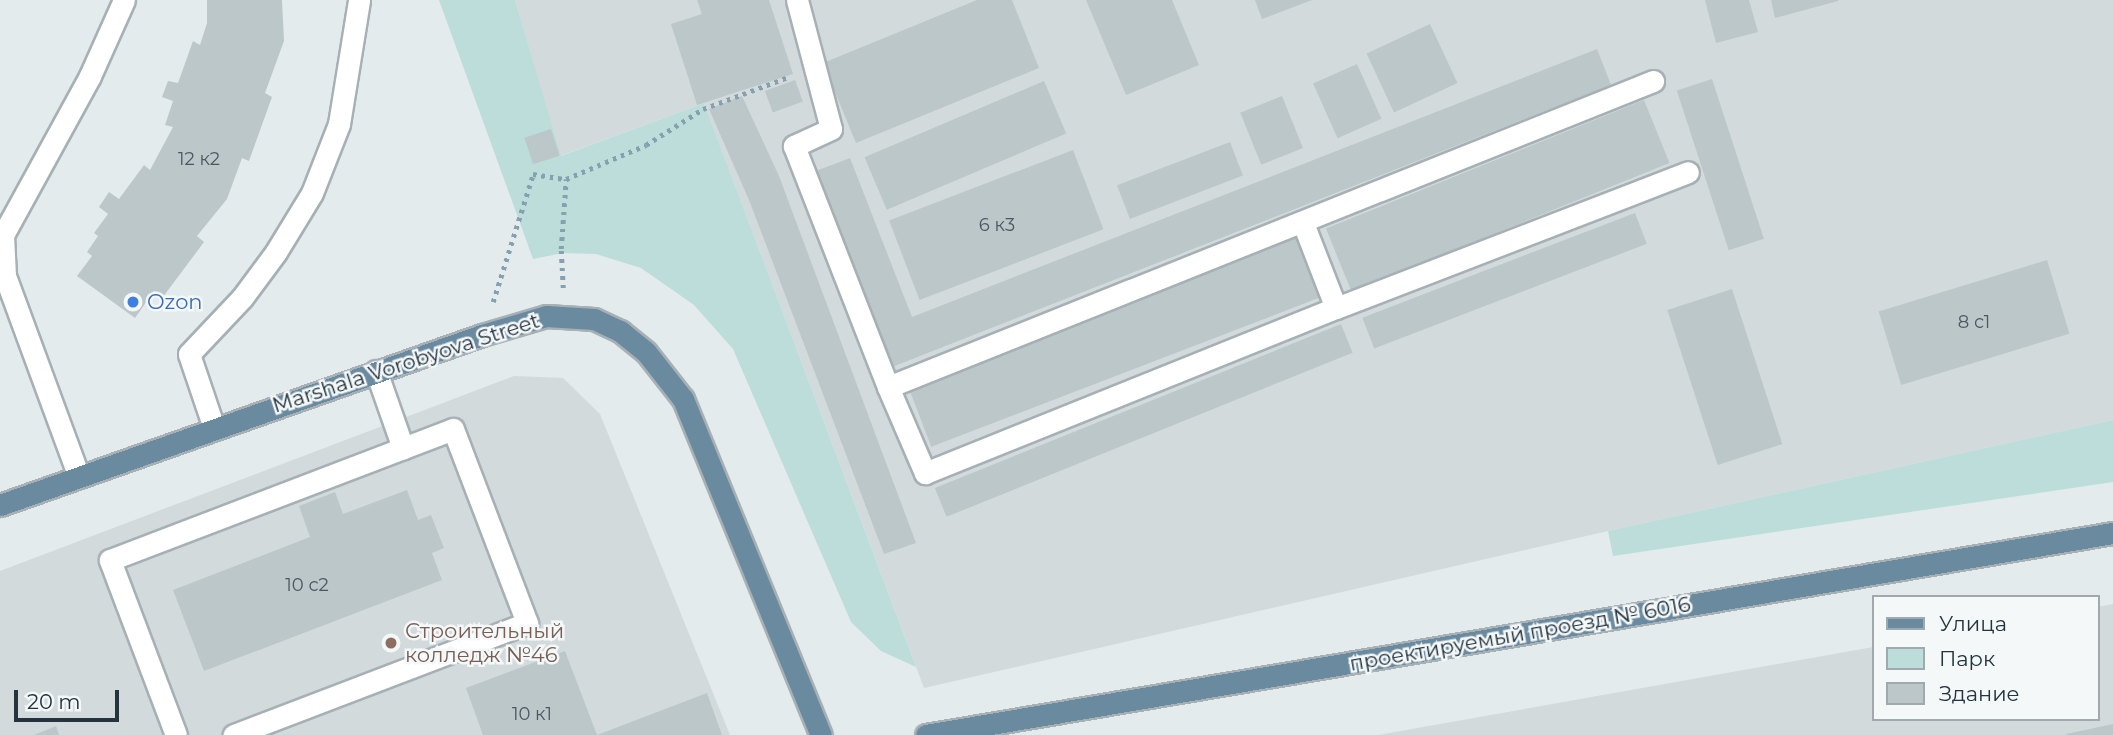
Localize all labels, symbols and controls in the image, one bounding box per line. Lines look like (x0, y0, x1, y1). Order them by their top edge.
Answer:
house number: 12 к2 (178, 148, 220, 170)
house number: 6 к3 (979, 214, 1015, 236)
place label: Ozon (147, 289, 203, 315)
marker: Ozon (125, 294, 141, 310)
street label: Marshala Vorobyova Street (269, 308, 543, 418)
house number: 8 с1 (1958, 311, 1990, 333)
house number: 10 с2 (285, 574, 329, 596)
street label: проектируемый проезд № 6016 (1348, 592, 1692, 676)
legend (1871, 595, 2099, 721)
text: Улица (1939, 611, 2007, 636)
place label: Строительный колледж №46 (405, 618, 564, 668)
marker: Строительный колледж №46 (383, 635, 399, 651)
text: Парк (1939, 646, 1995, 671)
scale bar (18, 676, 122, 720)
text: Здание (1939, 681, 2020, 706)
text: 20 m (27, 689, 81, 714)
house number: 10 к1 (512, 703, 552, 725)

